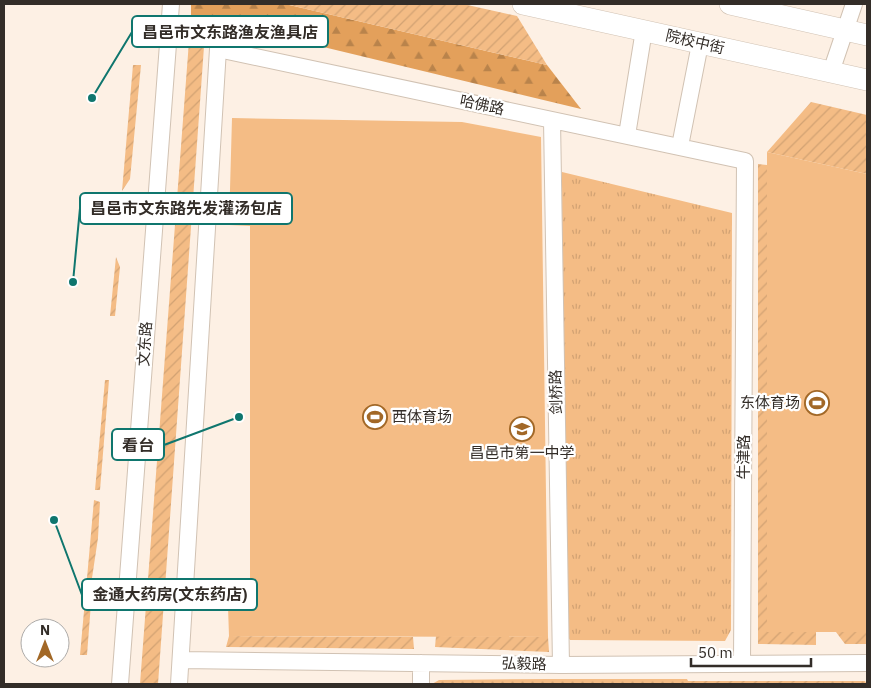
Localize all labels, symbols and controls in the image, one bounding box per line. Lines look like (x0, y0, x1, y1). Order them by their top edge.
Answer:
callout: 昌邑市文东路渔友渔具店 (132, 16, 328, 47)
text: 昌邑市文东路渔友渔具店 (142, 22, 318, 42)
street label: 院校中街 (664, 26, 726, 58)
street label: 哈佛路 (458, 91, 506, 118)
callout: 昌邑市文东路先发灌汤包店 (80, 193, 292, 224)
text: 昌邑市文东路先发灌汤包店 (90, 198, 282, 218)
street label: 文东路 (133, 321, 156, 367)
street label: 剑桥路 (546, 369, 565, 415)
sports icon: 东体育场 (804, 390, 830, 416)
place label: 东体育场 (740, 393, 800, 412)
sports icon: 西体育场 (362, 404, 388, 430)
place label: 西体育场 (392, 407, 452, 426)
school or university icon: 昌邑市第一中学 (509, 416, 535, 442)
callout: 看台 (112, 429, 164, 460)
street label: 牛津路 (734, 434, 753, 480)
text: 看台 (122, 435, 154, 455)
place label: 昌邑市第一中学 (469, 443, 575, 462)
callout: 金通大药房(文东药店) (82, 579, 257, 610)
text: 金通大药房(文东药店) (93, 584, 247, 604)
north arrow (20, 618, 70, 668)
text: N (40, 621, 50, 639)
scale bar (691, 636, 811, 668)
text: 50 m (698, 643, 733, 662)
street label: 弘毅路 (501, 654, 547, 673)

